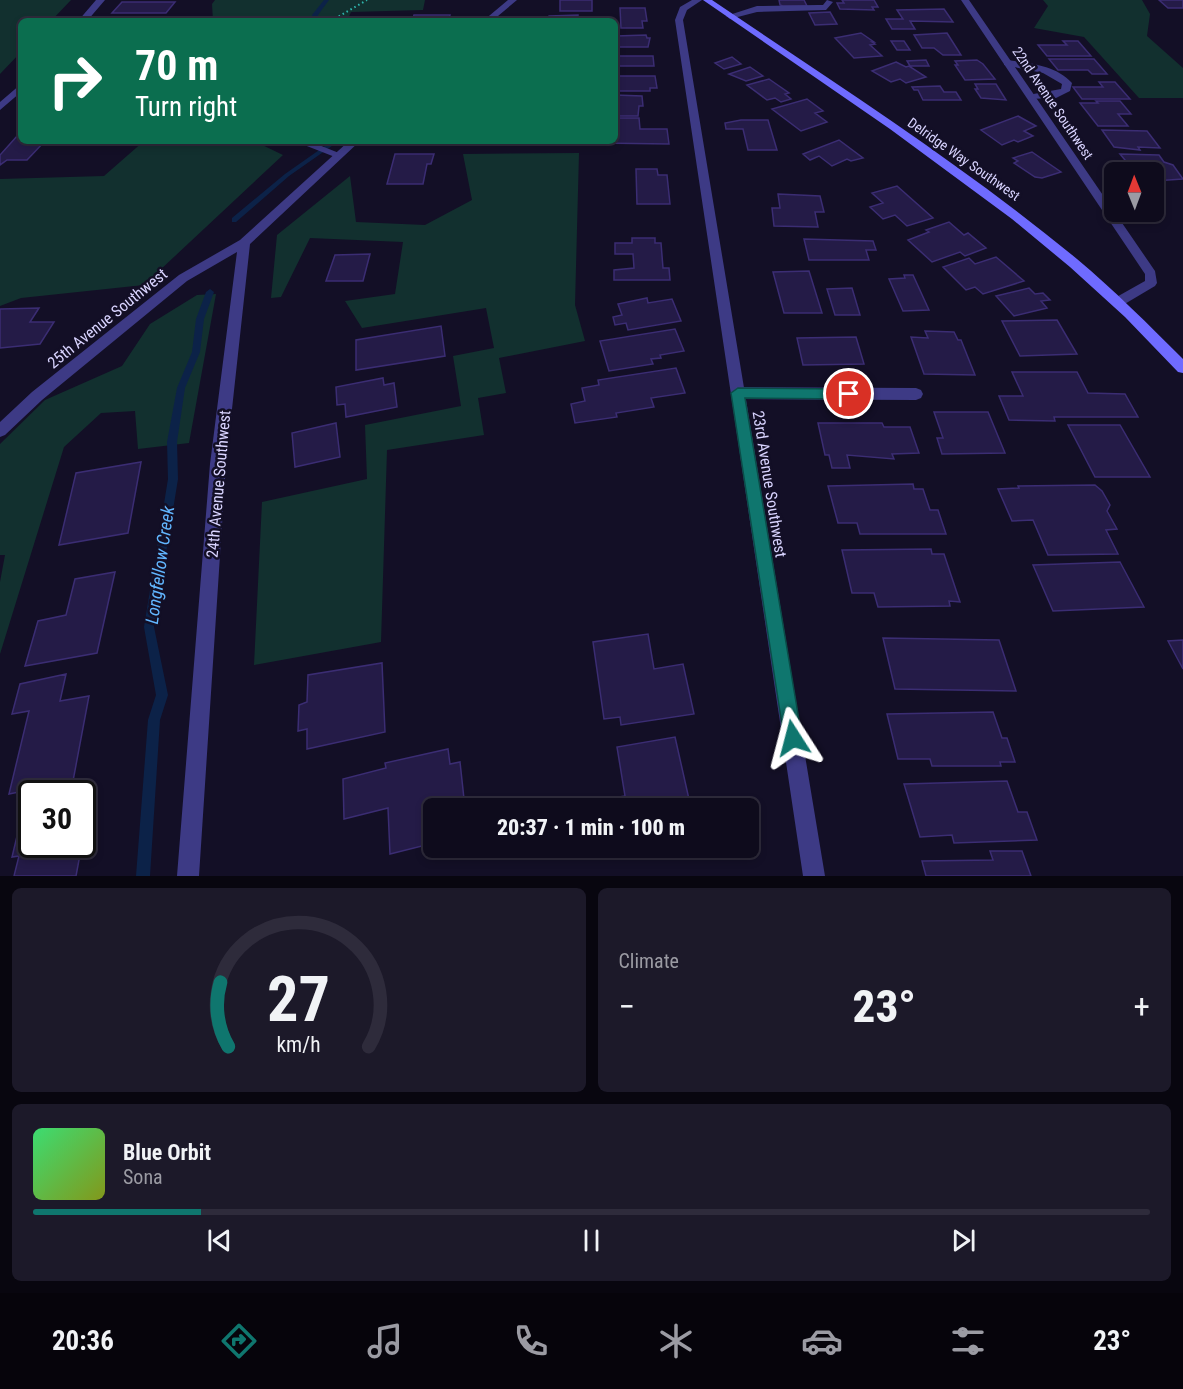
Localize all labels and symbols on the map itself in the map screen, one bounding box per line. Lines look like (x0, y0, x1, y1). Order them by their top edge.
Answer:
street label: 22nd Avenue Southwest (1009, 44, 1097, 162)
street label: Delridge Way Southwest (905, 114, 1023, 204)
north arrow (1104, 162, 1164, 222)
street label: 25th Avenue Southwest (44, 264, 171, 372)
pin (823, 368, 874, 419)
street label: 24th Avenue Southwest (203, 409, 234, 559)
street label: 23rd Avenue Southwest (749, 409, 791, 559)
water label: Longfellow Creek (141, 503, 178, 625)
position arrow (761, 706, 825, 770)
speed limit sign: 30 (18, 780, 96, 858)

